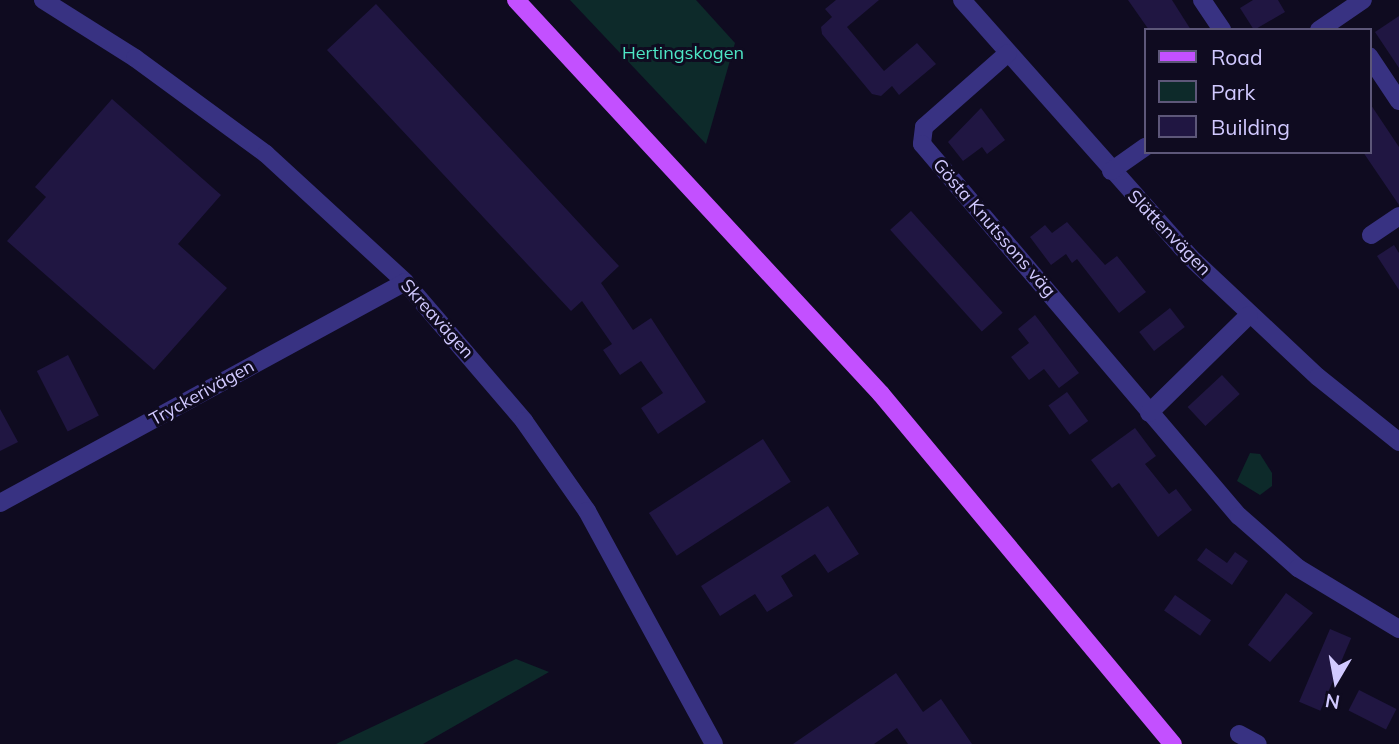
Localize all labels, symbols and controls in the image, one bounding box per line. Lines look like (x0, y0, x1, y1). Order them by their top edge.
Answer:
legend (1144, 28, 1371, 154)
park label: Hertingskogen (622, 42, 744, 64)
text: Road (1211, 44, 1262, 70)
text: Park (1211, 79, 1255, 105)
text: Building (1211, 114, 1290, 140)
street label: Gösta Knutssons väg (928, 154, 1060, 302)
street label: Slättenvägen (1123, 186, 1215, 280)
street label: Skreavägen (396, 275, 478, 363)
street label: Tryckerivägen (146, 355, 258, 431)
north arrow (1301, 646, 1371, 716)
text: N (1323, 689, 1342, 715)

